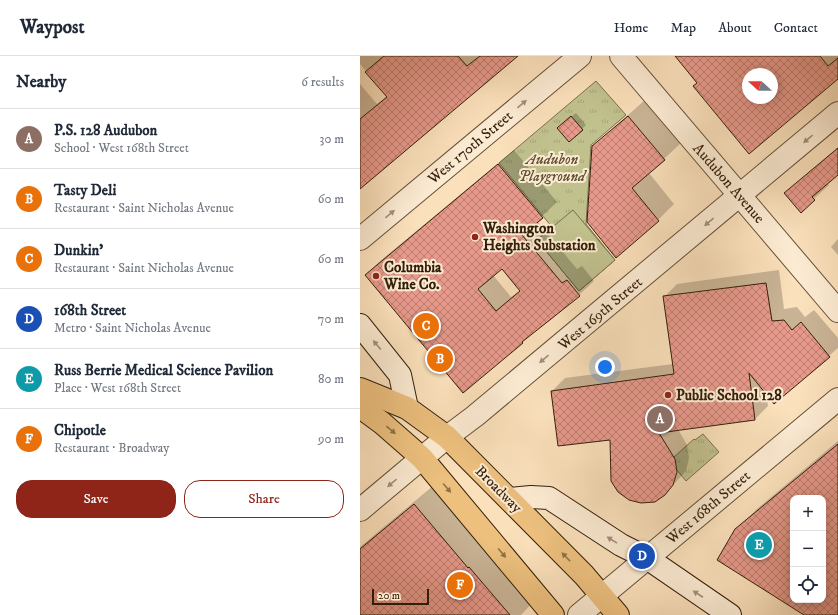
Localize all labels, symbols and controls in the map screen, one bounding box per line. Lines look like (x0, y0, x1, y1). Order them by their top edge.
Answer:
text: Waypost (20, 16, 84, 39)
text: Home (614, 19, 648, 37)
text: Map (670, 19, 696, 37)
text: About (718, 19, 752, 37)
text: Contact (774, 19, 818, 37)
north arrow (742, 68, 778, 104)
text: Nearby (16, 71, 66, 93)
text: 6 results (301, 74, 344, 90)
one-way arrow (517, 100, 528, 109)
street label: West 170th Street (423, 106, 517, 189)
text: P.S. 128 Audubon (54, 121, 157, 140)
text: A (25, 131, 33, 147)
text: 30 m (320, 131, 344, 147)
one-way arrow (803, 134, 814, 143)
street label: Audubon Avenue (689, 139, 769, 227)
text: School · West 168th Street (54, 140, 189, 156)
park label: Audubon Playground (519, 150, 588, 186)
text: Tasty Deli (54, 181, 116, 200)
text: B (25, 191, 33, 207)
text: 60 m (318, 191, 344, 207)
text: Restaurant · Saint Nicholas Avenue (54, 200, 234, 216)
one-way arrow (385, 210, 395, 218)
one-way arrow (703, 218, 714, 227)
place label: Washington Heights Substation (482, 219, 596, 255)
marker: Washington Heights Substation (470, 232, 480, 242)
text: Dunkin' (54, 241, 103, 260)
text: C (25, 251, 33, 267)
text: 60 m (318, 251, 344, 267)
place label: Columbia Wine Co. (383, 258, 442, 294)
text: Restaurant · Saint Nicholas Avenue (54, 260, 234, 276)
marker: Columbia Wine Co. (371, 271, 381, 281)
street label: West 169th Street (553, 272, 647, 355)
text: 168th Street (54, 301, 126, 320)
text: D (24, 311, 34, 327)
text: 70 m (318, 311, 344, 327)
pin: C (413, 311, 439, 341)
text: Metro · Saint Nicholas Avenue (54, 320, 211, 336)
one-way arrow (372, 339, 381, 350)
pin: B (427, 344, 453, 374)
one-way arrow (539, 355, 550, 364)
your location (595, 357, 615, 377)
text: Russ Berrie Medical Science Pavilion (54, 361, 273, 380)
text: E (24, 371, 34, 387)
text: 80 m (318, 371, 344, 387)
text: Place · West 168th Street (54, 380, 181, 396)
place label: Public School 128 (676, 386, 782, 405)
marker: Public School 128 (663, 390, 673, 400)
pin: A (647, 404, 673, 434)
text: Chipotle (54, 421, 106, 440)
one-way arrow (386, 426, 396, 435)
text: F (25, 431, 33, 447)
text: 90 m (318, 431, 344, 447)
text: Restaurant · Broadway (54, 440, 169, 456)
street label: Broadway (471, 462, 527, 518)
street label: West 168th Street (661, 466, 755, 549)
one-way arrow (387, 478, 397, 487)
button: Save (16, 480, 176, 518)
button: Share (184, 480, 344, 518)
one-way arrow (442, 482, 451, 493)
map controls (790, 495, 826, 603)
button: + (790, 495, 826, 531)
pin: E (746, 530, 772, 560)
button: − (790, 531, 826, 567)
one-way arrow (607, 536, 617, 544)
pin: D (629, 541, 655, 571)
one-way arrow (497, 548, 506, 559)
one-way arrow (561, 552, 571, 562)
button: locate (790, 567, 826, 603)
pin: F (447, 570, 473, 600)
scale bar (372, 587, 429, 606)
text: 20 m (378, 589, 400, 603)
one-way arrow (692, 590, 704, 597)

